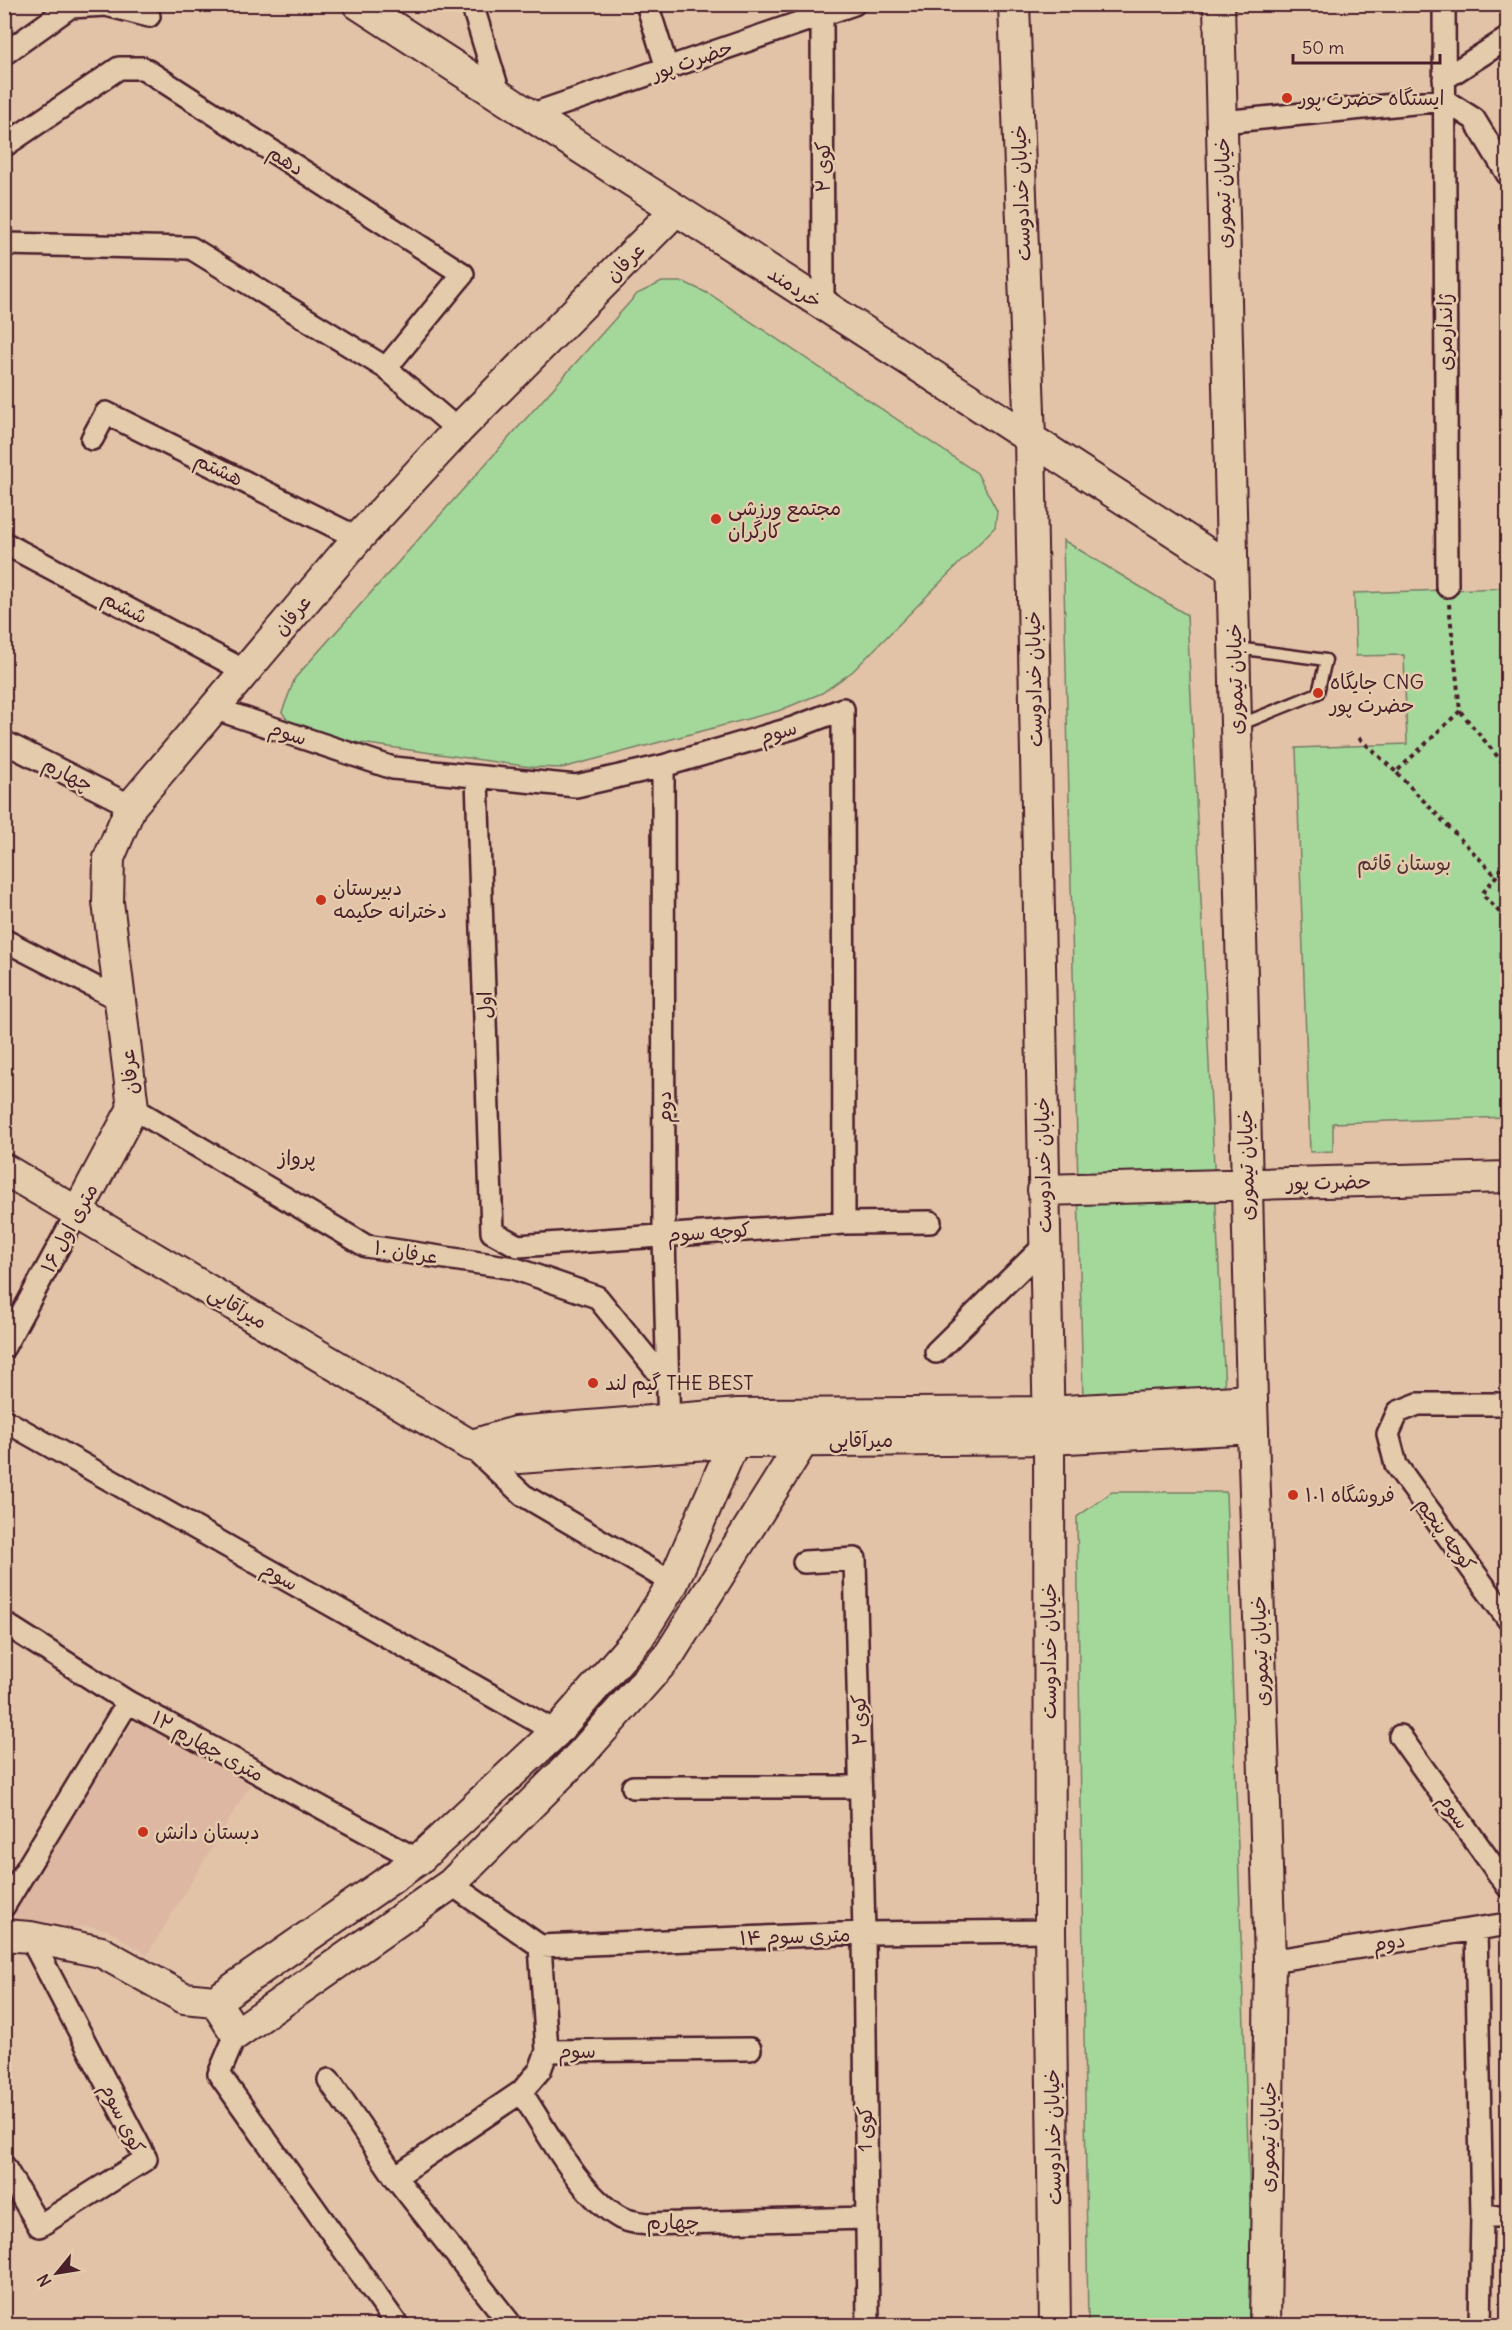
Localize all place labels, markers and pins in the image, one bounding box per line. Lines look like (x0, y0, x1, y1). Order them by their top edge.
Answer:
place label: ایستگاه حضرت پور (1297, 85, 1444, 111)
marker: ایستگاه حضرت پور (1280, 91, 1294, 105)
place label: مجتمع ورزشی کارگران (728, 495, 841, 543)
marker: مجتمع ورزشی کارگران (709, 512, 723, 526)
place label: جایگاه CNG حضرت پور (1328, 669, 1424, 718)
marker: جایگاه CNG حضرت پور (1311, 686, 1325, 700)
place label: دبیرستان دخترانه حکیمه (333, 875, 447, 923)
marker: دبیرستان دخترانه حکیمه (314, 893, 328, 907)
place label: گیم لند THE BEST (605, 1370, 754, 1398)
marker: گیم لند THE BEST (586, 1376, 600, 1390)
place label: فروشگاه ۱۰۱ (1305, 1482, 1395, 1507)
marker: فروشگاه ۱۰۱ (1286, 1488, 1300, 1502)
place label: دبستان دانش (155, 1819, 260, 1844)
marker: دبستان دانش (136, 1825, 150, 1839)

